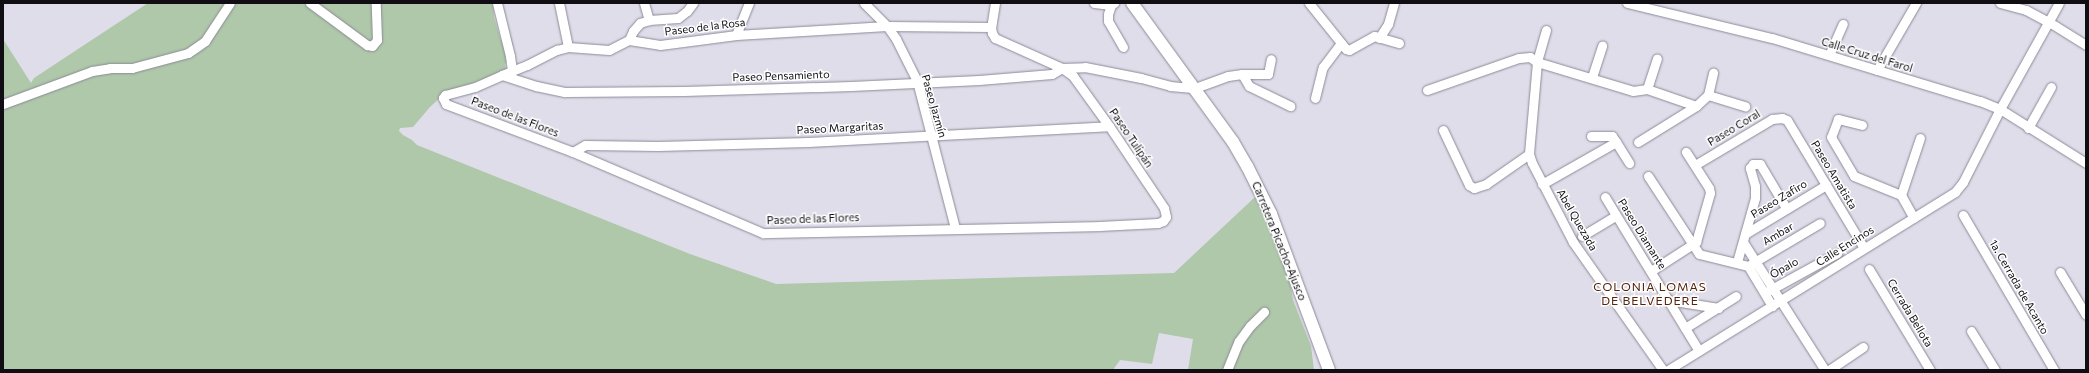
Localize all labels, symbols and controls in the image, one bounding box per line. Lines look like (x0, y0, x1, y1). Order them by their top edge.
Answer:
street label: Paseo de la Rosa (664, 15, 746, 39)
street label: Calle Cruz del Farol (1820, 35, 1914, 75)
street label: Paseo Pensamiento (732, 68, 830, 84)
street label: Paseo Jazmín (919, 73, 949, 139)
street label: Paseo de las Flores (469, 94, 561, 140)
street label: Paseo Tulipán (1106, 106, 1156, 170)
street label: Paseo Coral (1705, 107, 1763, 149)
street label: Paseo Margaritas (796, 119, 884, 137)
street label: Paseo Amatista (1808, 138, 1860, 212)
street label: Paseo Zafiro (1749, 177, 1809, 221)
street label: Carretera Picacho-Ajusco (1249, 180, 1309, 302)
street label: Abel Quezada (1554, 187, 1600, 253)
street label: Paseo Diamante (1615, 196, 1669, 272)
street label: Paseo de las Flores (766, 211, 860, 227)
street label: Ambar (1760, 220, 1796, 248)
street label: Calle Encinos (1814, 223, 1876, 269)
street label: 1a. Cerrada de Acanto (1986, 237, 2052, 337)
street label: Ópalo (1767, 255, 1801, 281)
street label: Cerrada Bellota (1884, 277, 1936, 349)
district label: COLONIA LOMAS DE BELVEDERE (1593, 280, 1707, 308)

